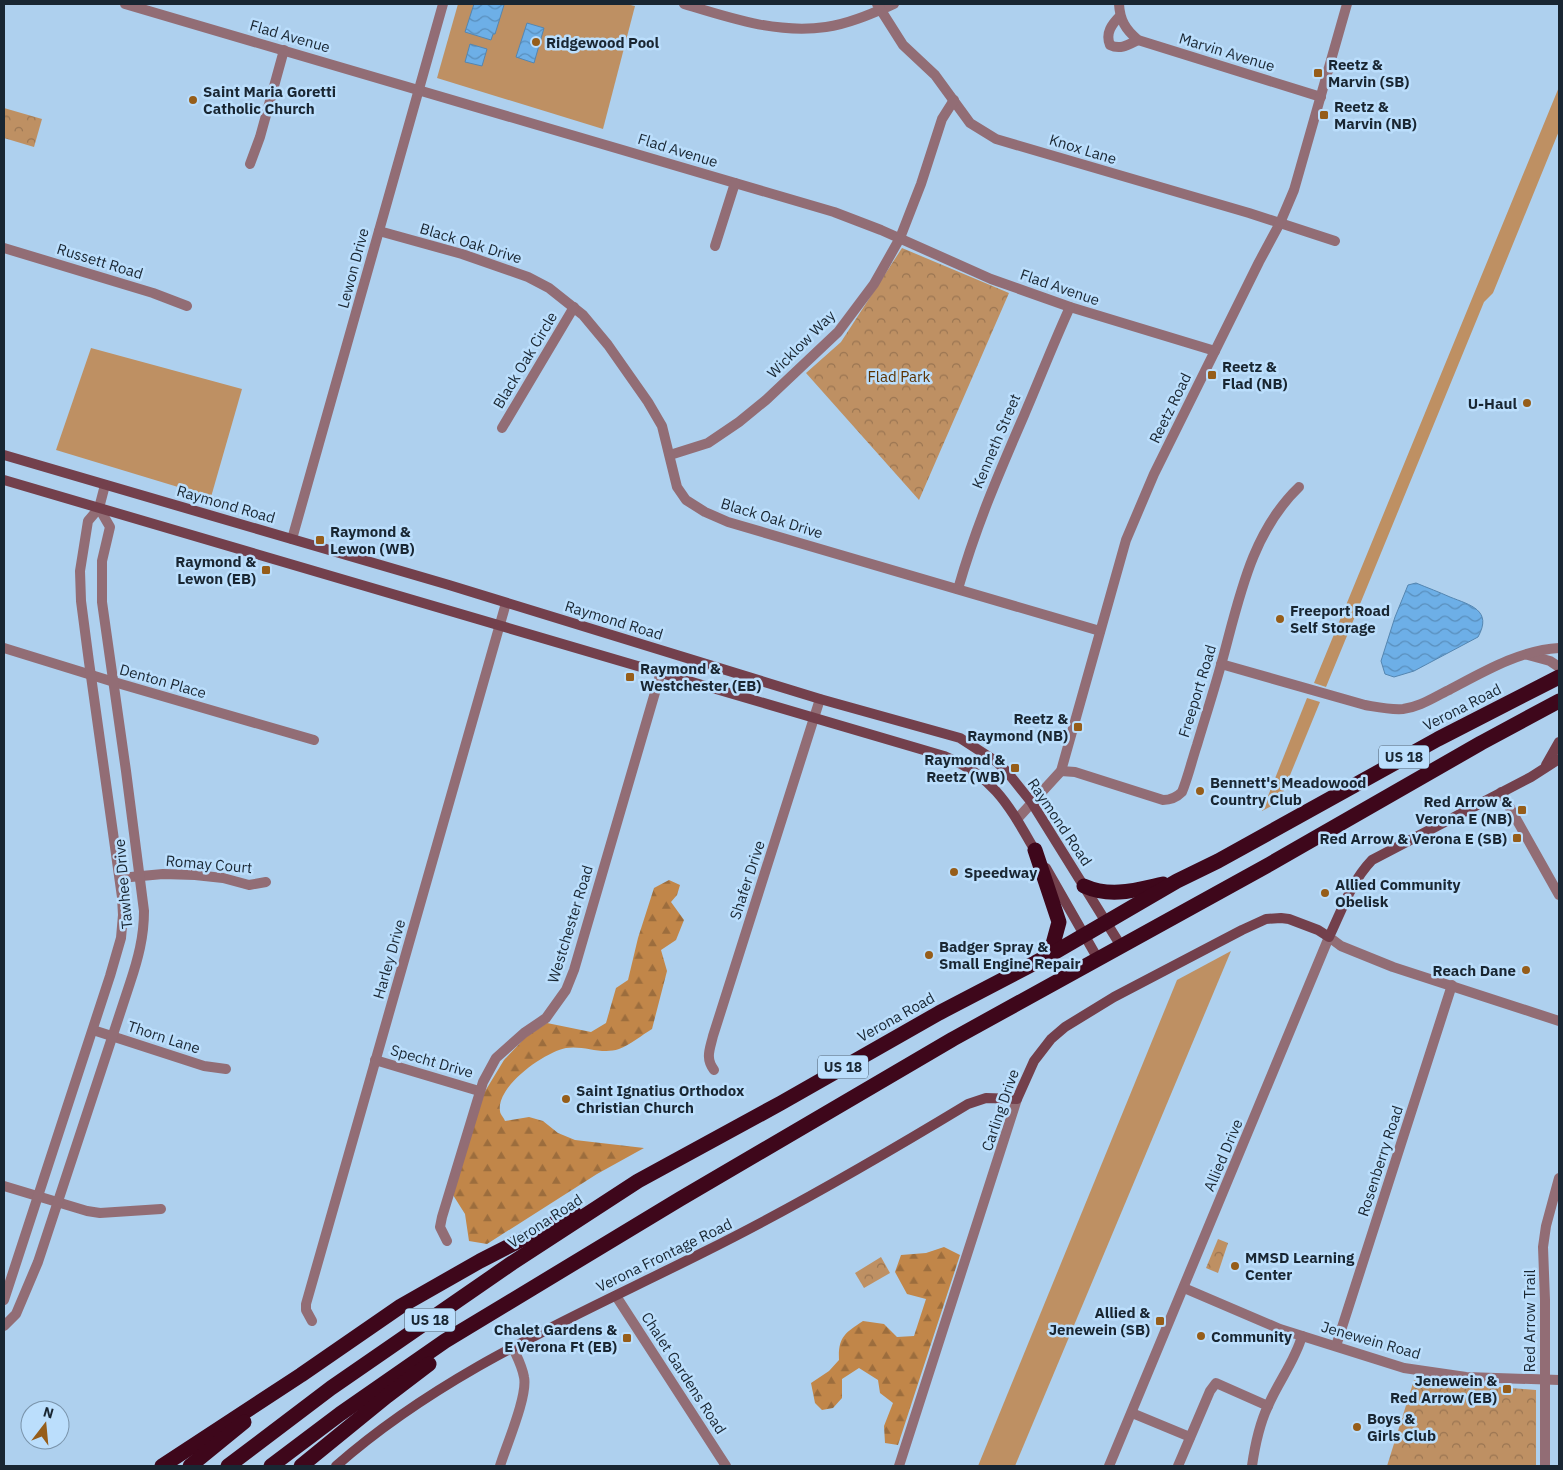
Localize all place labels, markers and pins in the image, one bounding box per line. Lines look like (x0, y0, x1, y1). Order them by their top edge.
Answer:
place label: Ridgewood Pool (546, 33, 660, 52)
marker: Ridgewood Pool (530, 36, 542, 48)
place label: Reetz & Marvin (SB) (1328, 55, 1409, 91)
marker: Reetz & Marvin (SB) (1312, 67, 1324, 79)
place label: Saint Maria Goretti Catholic Church (203, 82, 336, 118)
marker: Saint Maria Goretti Catholic Church (187, 94, 199, 106)
place label: Reetz & Marvin (NB) (1334, 97, 1417, 133)
marker: Reetz & Marvin (NB) (1318, 109, 1330, 121)
place label: Reetz & Flad (NB) (1222, 357, 1288, 393)
marker: Reetz & Flad (NB) (1206, 369, 1218, 381)
place label: U-Haul (1468, 394, 1517, 413)
marker: U-Haul (1521, 397, 1533, 409)
place label: Raymond & Lewon (WB) (330, 522, 415, 558)
marker: Raymond & Lewon (WB) (314, 534, 326, 546)
place label: Raymond & Lewon (EB) (175, 552, 256, 588)
marker: Raymond & Lewon (EB) (260, 564, 272, 576)
place label: Freeport Road Self Storage (1290, 601, 1390, 637)
marker: Freeport Road Self Storage (1274, 613, 1286, 625)
place label: Raymond & Westchester (EB) (640, 659, 761, 695)
marker: Raymond & Westchester (EB) (624, 671, 636, 683)
place label: Reetz & Raymond (NB) (967, 709, 1068, 745)
marker: Reetz & Raymond (NB) (1072, 721, 1084, 733)
place label: Raymond & Reetz (WB) (924, 750, 1005, 786)
marker: Raymond & Reetz (WB) (1009, 762, 1021, 774)
place label: Bennett's Meadowood Country Club (1210, 773, 1366, 809)
marker: Bennett's Meadowood Country Club (1194, 785, 1206, 797)
place label: Red Arrow & Verona E (NB) (1415, 792, 1512, 828)
marker: Red Arrow & Verona E (NB) (1516, 804, 1528, 816)
place label: Red Arrow & Verona E (SB) (1320, 829, 1507, 848)
marker: Red Arrow & Verona E (SB) (1511, 832, 1523, 844)
place label: Speedway (964, 863, 1037, 882)
marker: Speedway (948, 866, 960, 878)
place label: Allied Community Obelisk (1335, 875, 1461, 911)
marker: Allied Community Obelisk (1319, 887, 1331, 899)
place label: Badger Spray & Small Engine Repair (939, 937, 1081, 973)
marker: Badger Spray & Small Engine Repair (923, 949, 935, 961)
place label: Reach Dane (1433, 961, 1516, 980)
marker: Reach Dane (1520, 964, 1532, 976)
place label: Saint Ignatius Orthodox Christian Church (576, 1081, 745, 1117)
marker: Saint Ignatius Orthodox Christian Church (560, 1093, 572, 1105)
place label: MMSD Learning Center (1245, 1248, 1355, 1284)
marker: MMSD Learning Center (1229, 1260, 1241, 1272)
place label: Allied & Jenewein (SB) (1049, 1303, 1150, 1339)
marker: Allied & Jenewein (SB) (1154, 1315, 1166, 1327)
place label: Chalet Gardens & E Verona Ft (EB) (494, 1320, 617, 1356)
place label: Community (1211, 1327, 1292, 1346)
marker: Community (1195, 1330, 1207, 1342)
marker: Chalet Gardens & E Verona Ft (EB) (621, 1332, 633, 1344)
place label: Jenewein & Red Arrow (EB) (1390, 1371, 1497, 1407)
marker: Jenewein & Red Arrow (EB) (1501, 1383, 1513, 1395)
place label: Boys & Girls Club (1367, 1409, 1436, 1445)
marker: Boys & Girls Club (1351, 1421, 1363, 1433)

